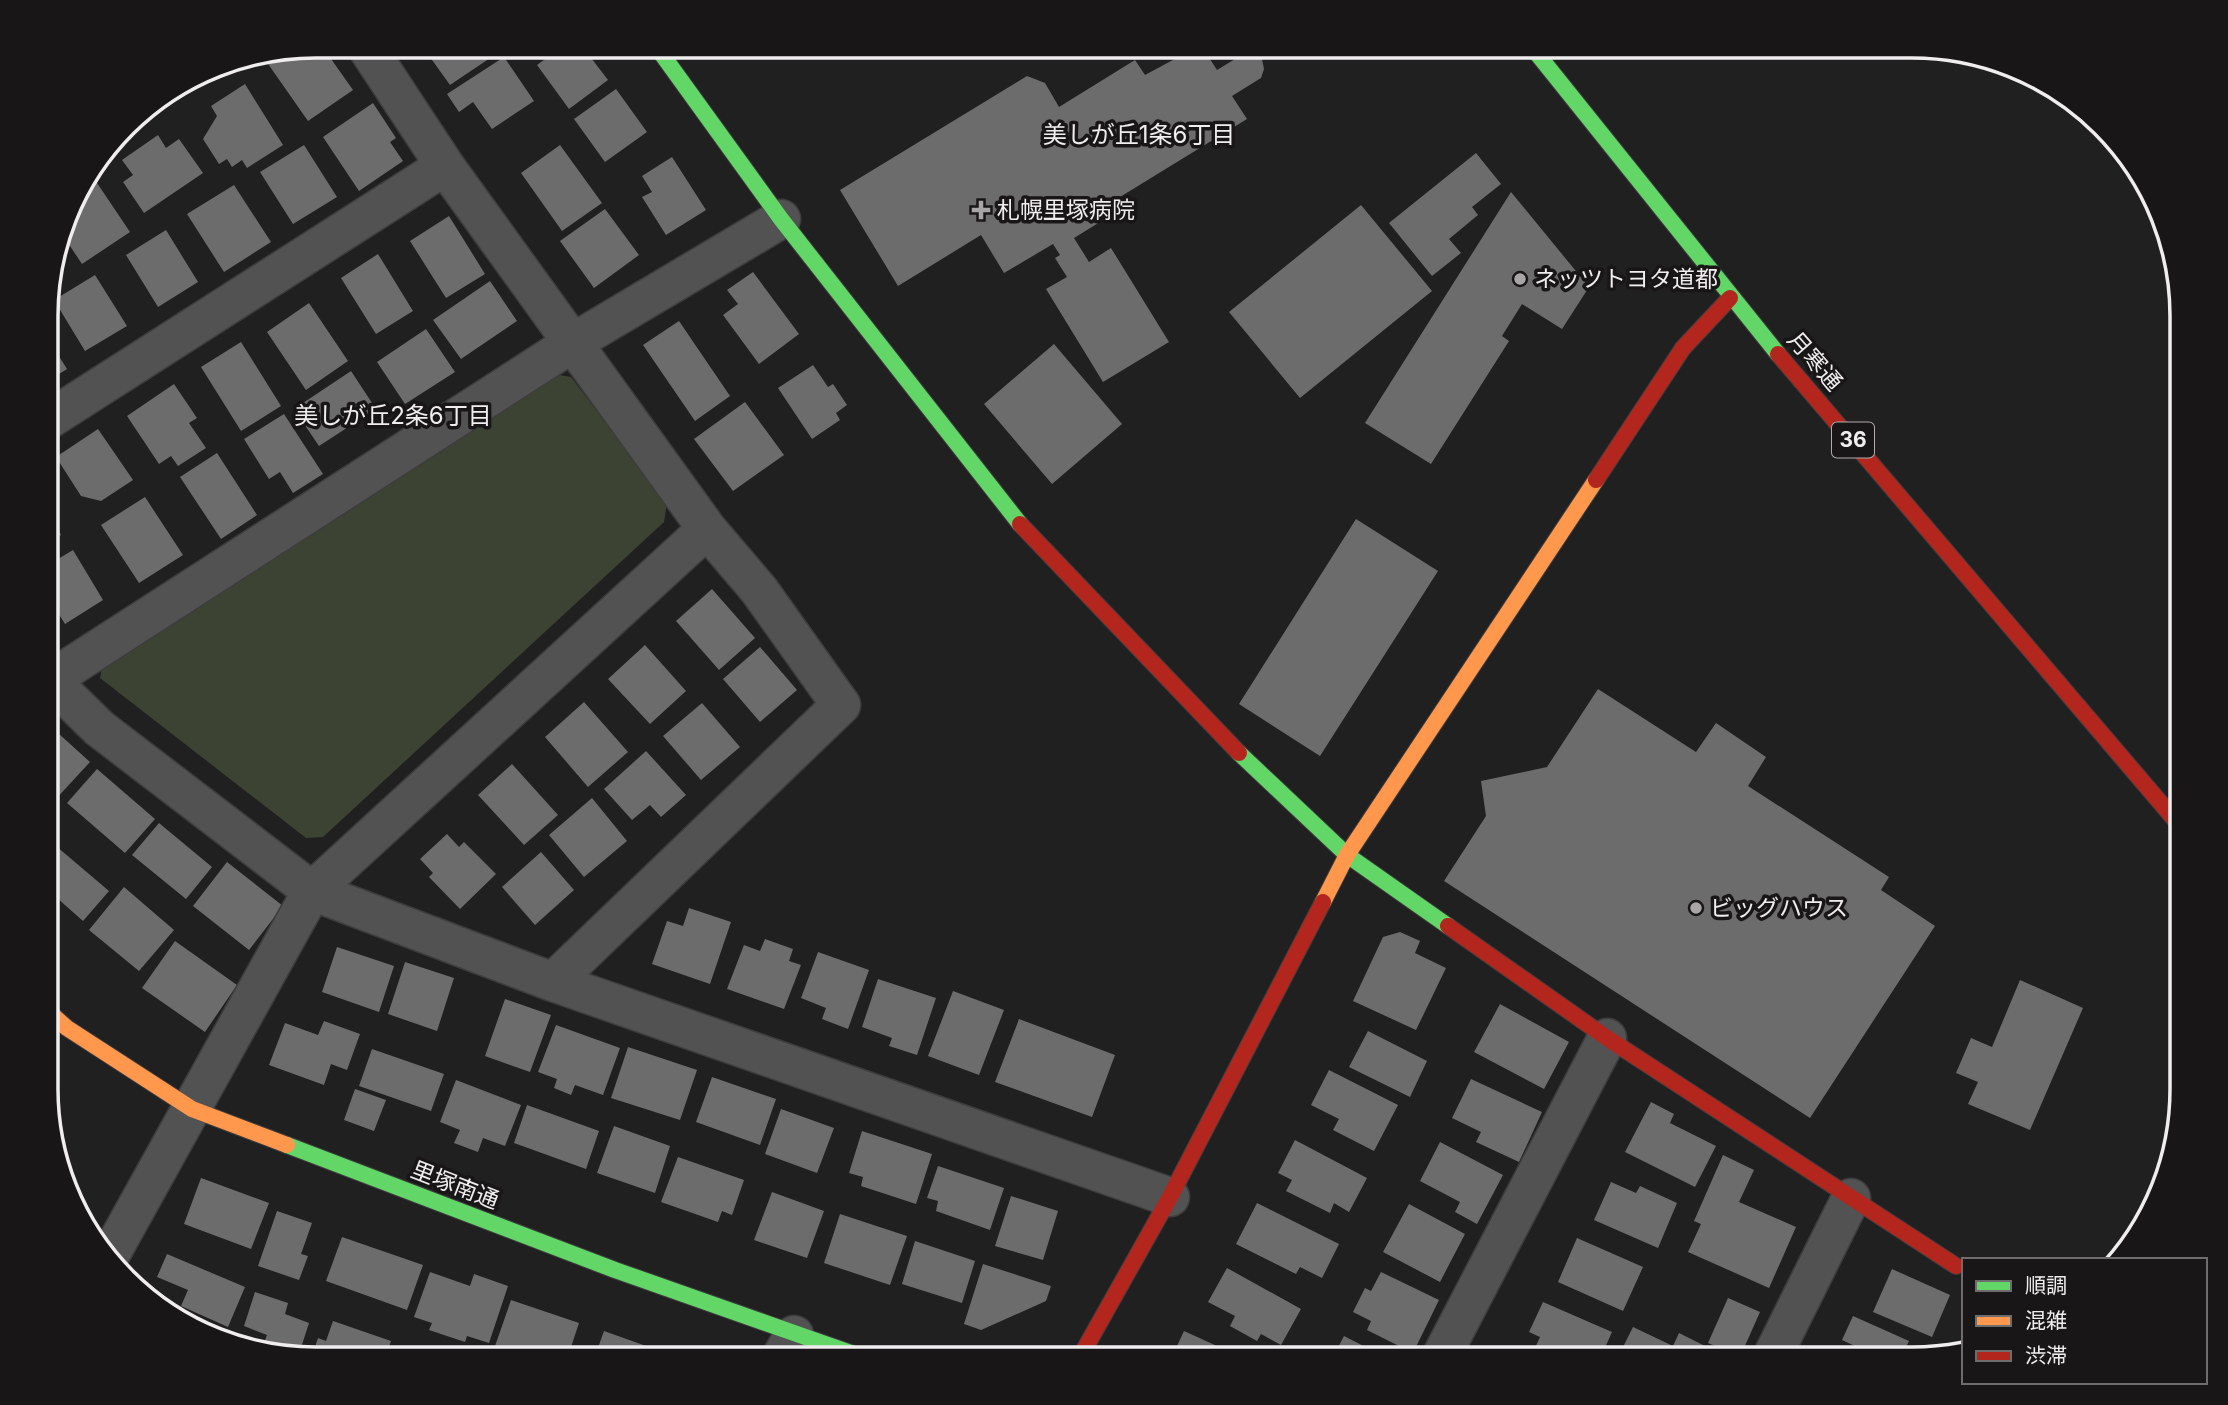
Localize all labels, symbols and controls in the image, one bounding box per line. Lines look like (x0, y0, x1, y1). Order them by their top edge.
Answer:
district label: 美しが丘1条6丁目 (1043, 120, 1235, 149)
place label: 札幌里塚病院 (997, 196, 1135, 224)
marker: 札幌里塚病院 (971, 200, 991, 220)
place label: ネッツトヨタ道都 (1534, 265, 1718, 293)
marker: ネッツトヨタ道都 (1512, 271, 1528, 287)
street label: 月寒通 (1782, 326, 1848, 396)
district label: 美しが丘2条6丁目 (294, 401, 492, 430)
road number: 36 (1832, 422, 1874, 458)
place label: ビッグハウス (1710, 894, 1848, 922)
marker: ビッグハウス (1688, 900, 1704, 916)
street label: 里塚南通 (407, 1155, 503, 1215)
legend (1962, 1258, 2207, 1384)
text: 順調 (2025, 1273, 2067, 1298)
text: 混雑 (2025, 1308, 2067, 1333)
text: 渋滞 (2025, 1343, 2067, 1368)

